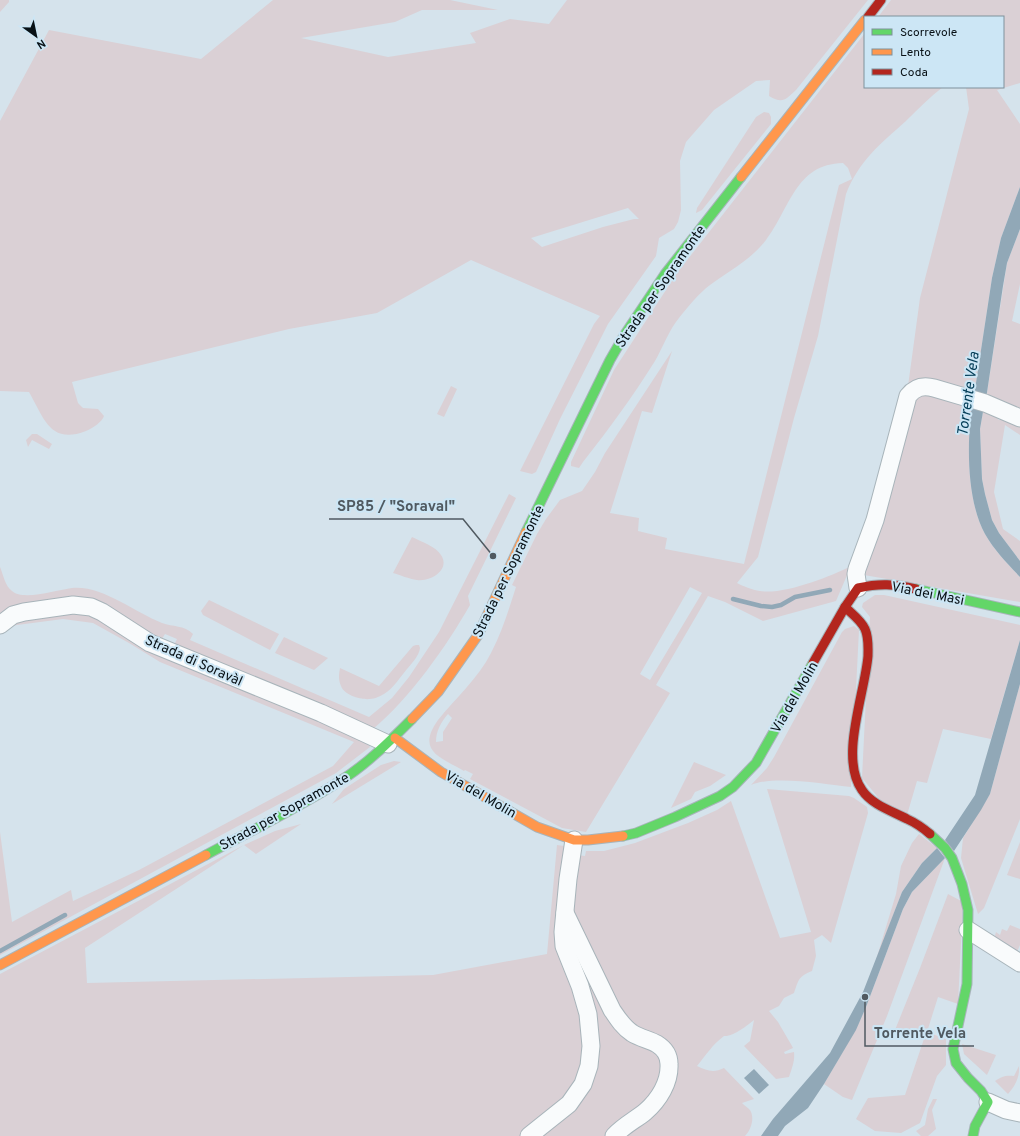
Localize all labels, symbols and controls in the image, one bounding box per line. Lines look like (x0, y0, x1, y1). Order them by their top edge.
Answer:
north arrow (16, 16, 56, 56)
legend (864, 16, 1004, 88)
text: Scorrevole (900, 25, 957, 41)
text: N (34, 36, 48, 52)
text: Lento (900, 45, 931, 61)
text: Coda (900, 65, 928, 81)
street label: Strada per Sopramonte (613, 222, 710, 351)
water label: Torrente Vela (954, 351, 985, 438)
callout: SP85 / "Soraval" (329, 492, 463, 519)
text: SP85 / "Soraval" (337, 498, 455, 517)
street label: Strada per Sopramonte (470, 503, 549, 641)
street label: Via dei Masi (890, 579, 966, 610)
street label: Strada di Soravàl (142, 632, 245, 691)
street label: Via del Molin (768, 659, 823, 737)
street label: Via del Molin (441, 768, 519, 823)
street label: Strada per Sopramonte (217, 770, 352, 855)
callout: Torrente Vela (865, 1019, 974, 1046)
text: Torrente Vela (874, 1025, 966, 1044)

